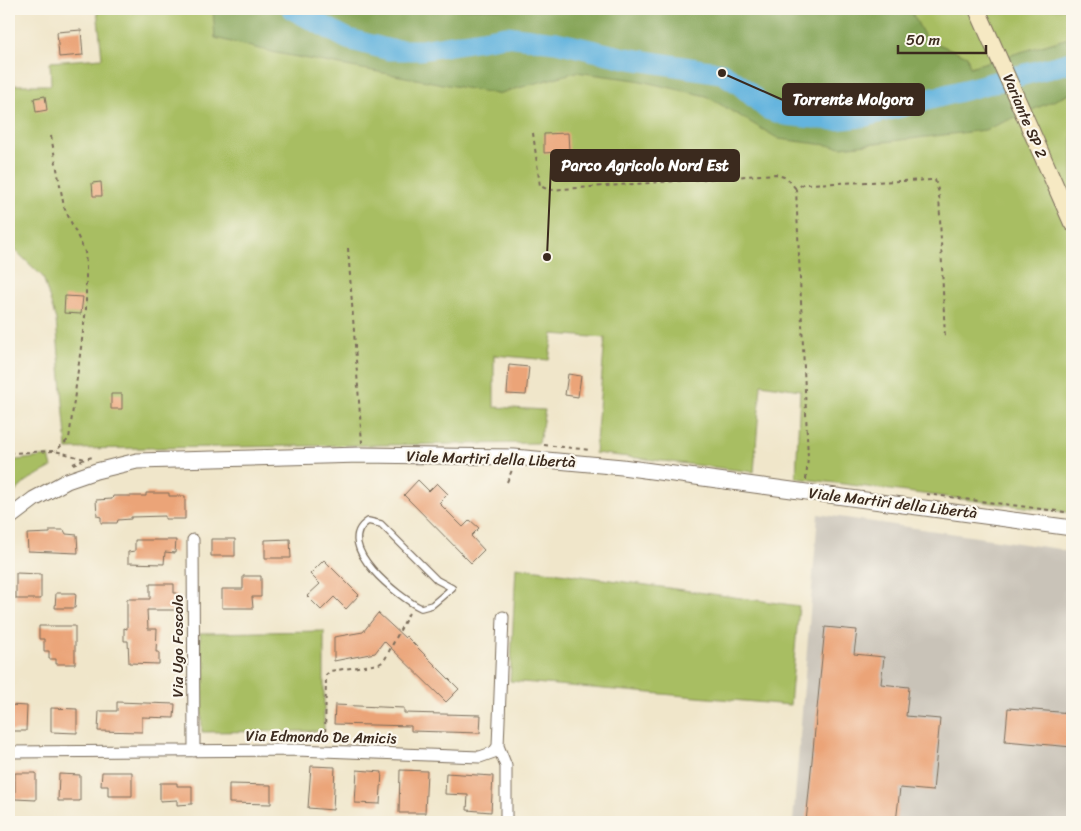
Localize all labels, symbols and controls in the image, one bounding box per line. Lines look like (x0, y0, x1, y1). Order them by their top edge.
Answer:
scale bar (898, 22, 986, 54)
text: 50 m (906, 27, 941, 53)
street label: Variante SP 2 (996, 70, 1055, 163)
callout: Torrente Molgora (783, 84, 924, 115)
text: Torrente Molgora (792, 85, 914, 114)
callout: Parco Agricolo Nord Est (551, 150, 739, 181)
text: Parco Agricolo Nord Est (561, 151, 729, 180)
street label: Viale Martiri della Libertà (406, 443, 577, 475)
street label: Viale Martiri della Libertà (807, 480, 979, 526)
street label: Via Ugo Foscolo (165, 594, 191, 697)
street label: Via Edmondo De Amicis (245, 723, 398, 751)

